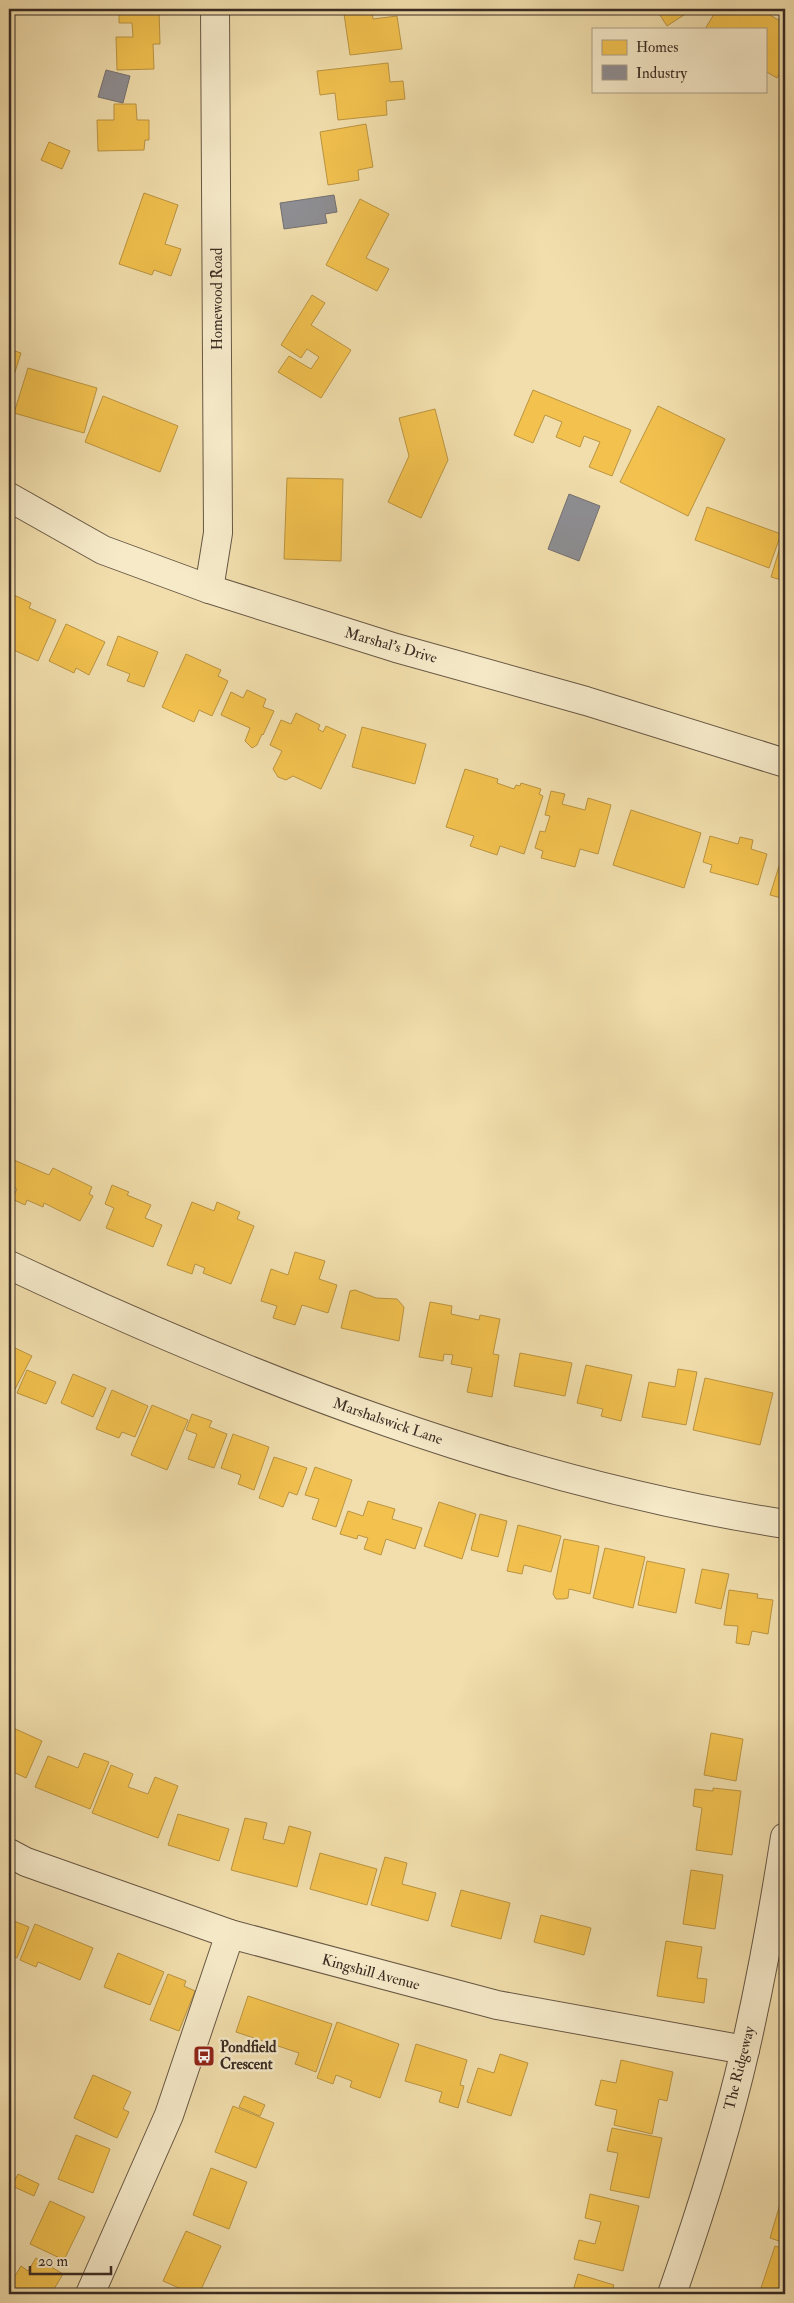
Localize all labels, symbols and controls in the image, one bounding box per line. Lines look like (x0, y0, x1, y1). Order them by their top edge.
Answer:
legend (592, 28, 766, 92)
text: Homes (636, 38, 678, 57)
text: Industry (636, 64, 687, 83)
street label: Homewood Road (208, 247, 227, 350)
street label: Marshal's Drive (342, 623, 439, 668)
street label: Marshalswick Lane (330, 1394, 445, 1449)
street label: Kingshill Avenue (320, 1950, 422, 1995)
street label: The Ridgeway (720, 2024, 759, 2112)
place label: Pondfield Crescent (220, 2038, 277, 2074)
bus stop icon: Pondfield Crescent (192, 2044, 216, 2068)
scale bar (30, 2243, 111, 2275)
text: 20 m (38, 2252, 68, 2271)

